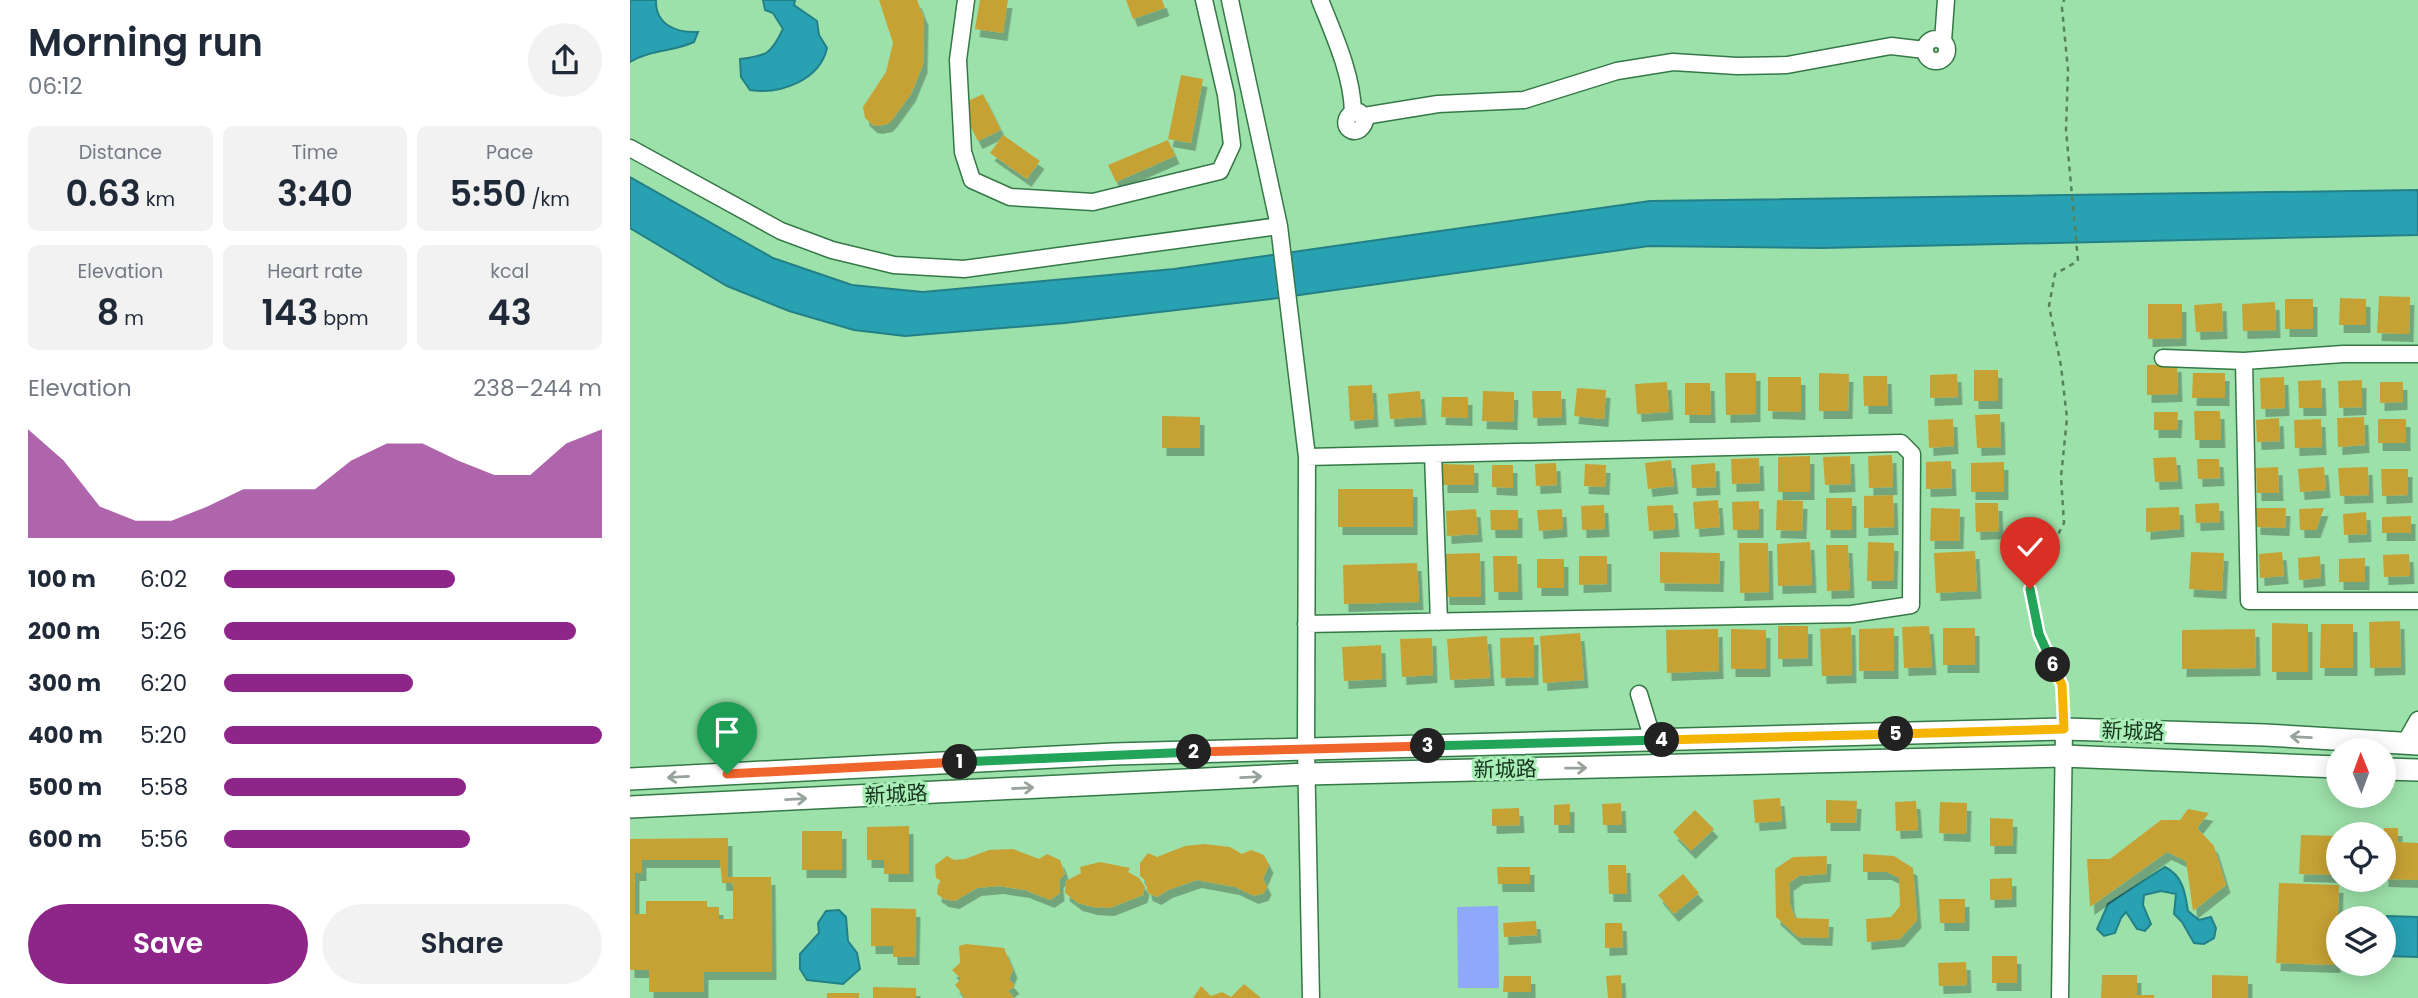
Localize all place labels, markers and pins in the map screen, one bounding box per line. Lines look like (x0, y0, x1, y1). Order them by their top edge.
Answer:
pin (2000, 517, 2060, 589)
pin: 6 (2036, 648, 2070, 682)
pin (697, 702, 757, 774)
pin: 5 (1878, 716, 1914, 752)
pin: 4 (1644, 722, 1680, 758)
pin: 3 (1410, 728, 1446, 764)
pin: 2 (1176, 734, 1212, 770)
pin: 1 (942, 744, 978, 780)

